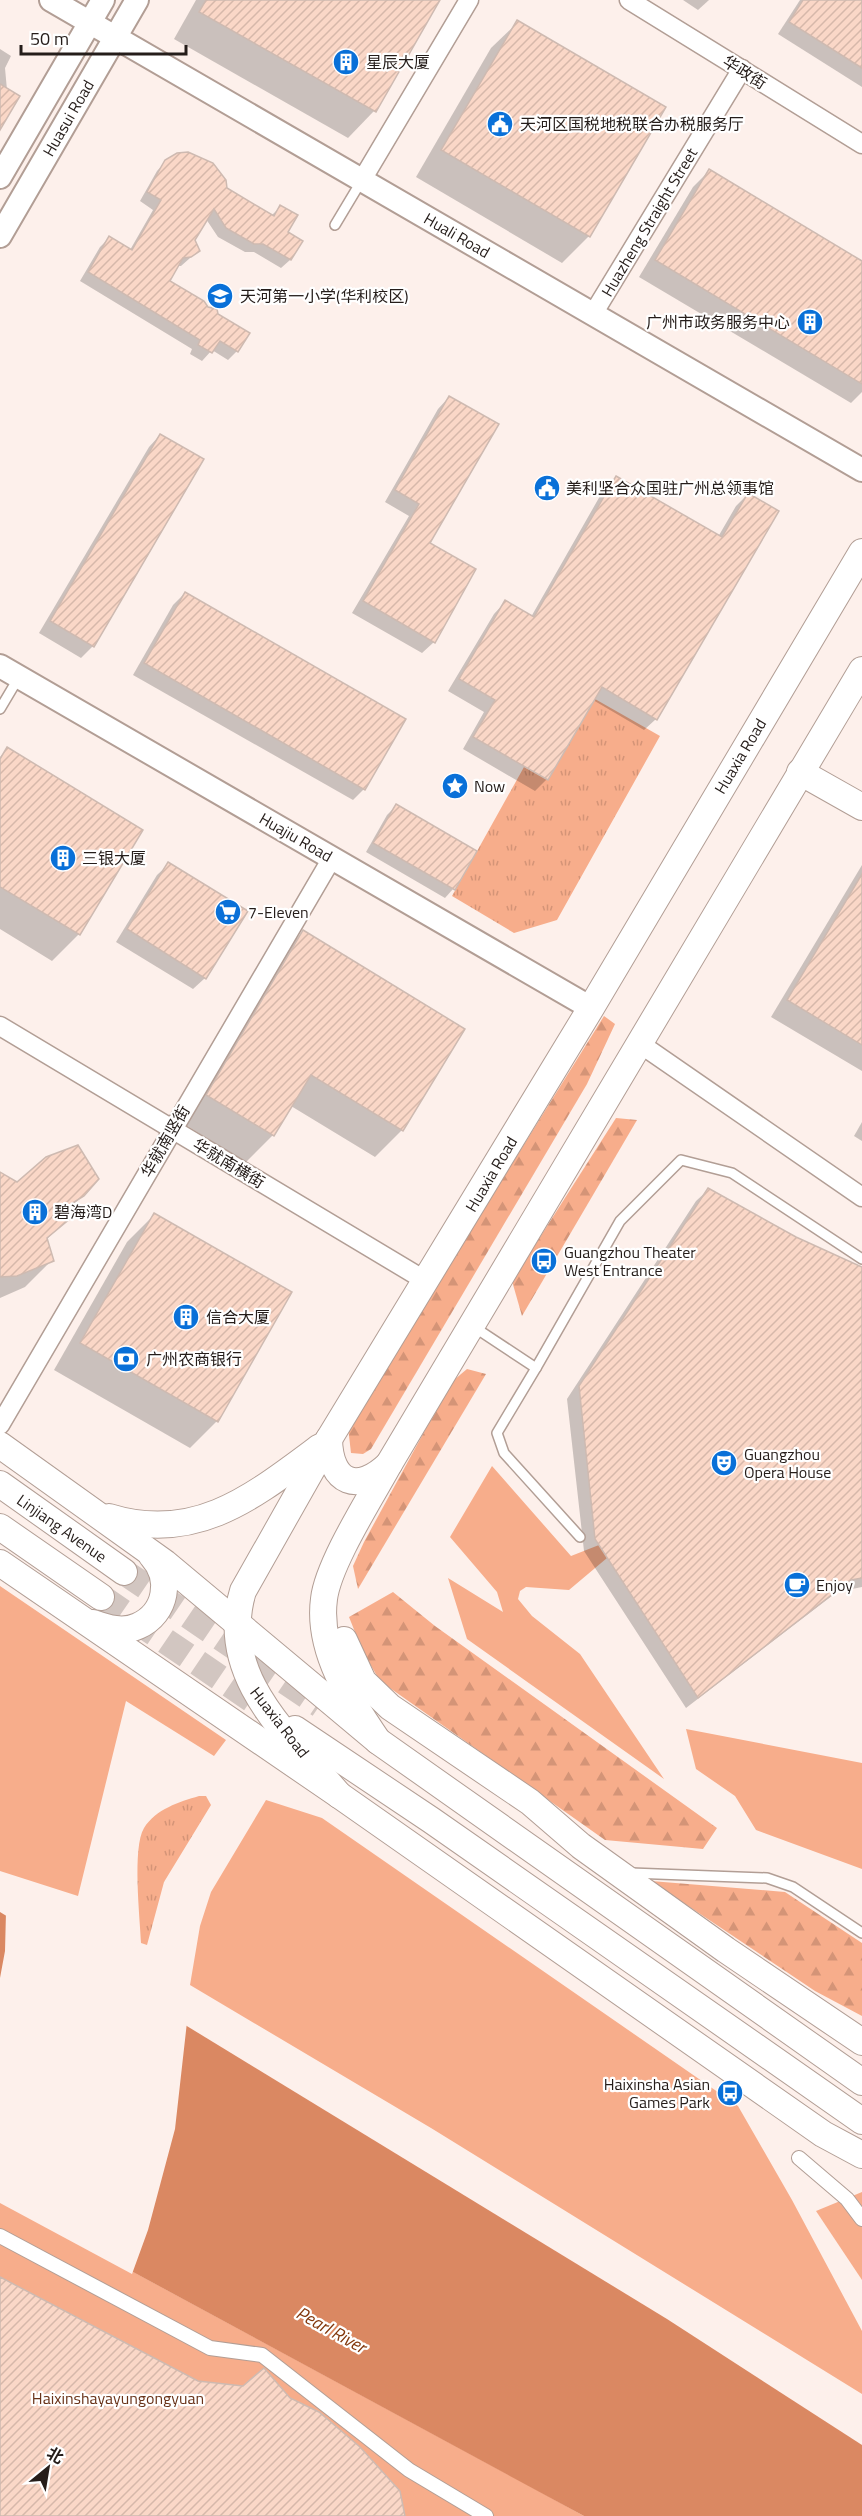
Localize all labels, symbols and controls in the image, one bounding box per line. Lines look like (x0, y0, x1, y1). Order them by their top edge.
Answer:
scale bar (21, 18, 186, 56)
text: 50 m (30, 25, 69, 52)
building icon: 星辰大厦 (331, 47, 361, 77)
street label: 华政街 (718, 49, 772, 95)
place label: 星辰大厦 (366, 50, 430, 74)
street label: Huasui Road (36, 75, 100, 161)
public building icon: 天河区国税地税联合办税服务厅 (485, 109, 515, 139)
place label: 天河区国税地税联合办税服务厅 (520, 112, 744, 136)
street label: Huazheng Straight Street (595, 143, 703, 301)
street label: Huali Road (420, 206, 494, 264)
school or university icon: 天河第一小学(华利校区) (205, 281, 235, 311)
place label: 天河第一小学(华利校区) (240, 284, 408, 308)
building icon: 广州市政务服务中心 (795, 307, 825, 337)
place label: 广州市政务服务中心 (646, 310, 790, 334)
public building icon: 美利坚合众国驻广州总领事馆 (532, 473, 562, 503)
place label: 美利坚合众国驻广州总领事馆 (566, 476, 774, 500)
street label: Huaxia Road (708, 714, 772, 798)
place icon: Now (440, 771, 470, 801)
place label: Now (474, 774, 505, 798)
street label: Huajiu Road (255, 806, 337, 868)
building icon: 三银大厦 (48, 843, 78, 873)
place label: 三银大厦 (82, 846, 146, 870)
supermarket icon: 7-Eleven (213, 897, 243, 927)
place label: 7-Eleven (248, 900, 309, 924)
street label: 华就南竖街 (135, 1100, 195, 1182)
street label: 华就南横街 (189, 1132, 269, 1194)
street label: Huaxia Road (459, 1132, 523, 1216)
building icon: 碧海湾D (20, 1197, 50, 1227)
place label: 碧海湾D (54, 1200, 112, 1224)
place label: Guangzhou Theater West Entrance (564, 1240, 696, 1282)
bus stop icon: Guangzhou Theater West Entrance (529, 1246, 559, 1276)
building icon: 信合大厦 (171, 1302, 201, 1332)
place label: 信合大厦 (206, 1305, 270, 1329)
bank icon: 广州农商银行 (111, 1344, 141, 1374)
place label: 广州农商银行 (146, 1347, 242, 1371)
place label: Guangzhou Opera House (744, 1442, 831, 1484)
theatre icon: Guangzhou Opera House (709, 1448, 739, 1478)
street label: Linjiang Avenue (12, 1488, 112, 1568)
cafe icon: Enjoy (782, 1570, 812, 1600)
place label: Enjoy (816, 1573, 853, 1597)
street label: Huaxia Road (245, 1681, 315, 1763)
place label: Haixinsha Asian Games Park (604, 2072, 710, 2114)
bus stop icon: Haixinsha Asian Games Park (715, 2078, 745, 2108)
water label: Pearl River (291, 2299, 373, 2361)
park label: Haixinshayayungongyuan (32, 2386, 204, 2410)
north arrow (18, 2438, 78, 2498)
text: 北 (43, 2441, 68, 2469)

